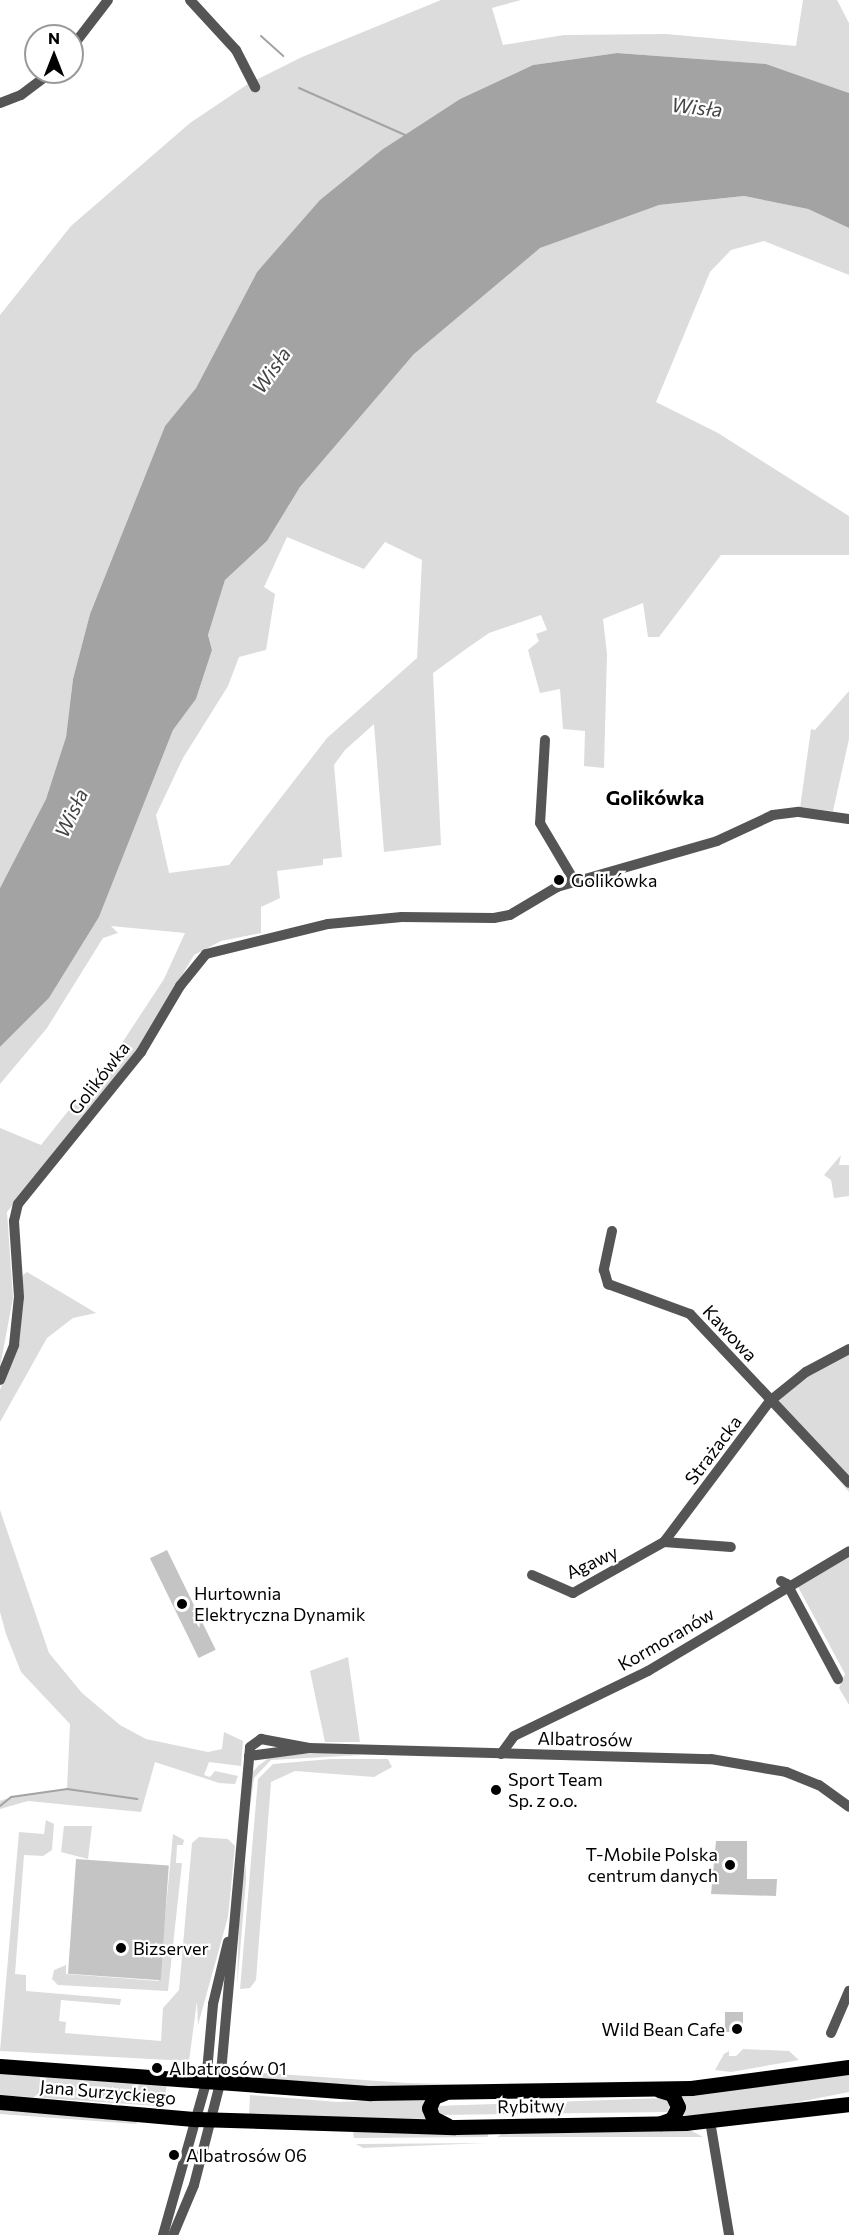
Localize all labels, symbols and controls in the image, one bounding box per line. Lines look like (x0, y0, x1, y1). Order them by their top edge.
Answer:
north arrow (24, 24, 84, 84)
text: N (48, 28, 60, 47)
water label: Wisła (670, 92, 724, 122)
water label: Wisła (247, 342, 295, 398)
water label: Wisła (49, 785, 93, 841)
district label: Golikówka (606, 785, 704, 809)
place label: Golikówka (571, 869, 658, 891)
marker: Golikówka (552, 873, 566, 887)
street label: Golikówka (64, 1037, 134, 1119)
street label: Kawowa (698, 1300, 762, 1366)
street label: Strażacka (680, 1411, 746, 1489)
street label: Agawy (563, 1541, 621, 1583)
place label: Hurtownia Elektryczna Dynamik (194, 1583, 365, 1626)
marker: Hurtownia Elektryczna Dynamik (175, 1597, 189, 1611)
street label: Kormoranów (614, 1603, 718, 1675)
street label: Albatrosów (537, 1727, 633, 1751)
place label: Sport Team Sp. z o.o. (508, 1769, 603, 1812)
marker: Sport Team Sp. z o.o. (489, 1783, 503, 1797)
place label: T‑Mobile Polska centrum danych (586, 1844, 718, 1886)
marker: T‑Mobile Polska centrum danych (723, 1858, 737, 1872)
place label: Bizserver (133, 1937, 209, 1959)
marker: Bizserver (114, 1941, 128, 1955)
place label: Wild Bean Cafe (601, 2018, 725, 2040)
marker: Wild Bean Cafe (730, 2022, 744, 2036)
place label: Albatrosów 01 (169, 2057, 287, 2079)
marker: Albatrosów 01 (150, 2061, 164, 2075)
street label: Jana Surzyckiego (39, 2075, 177, 2109)
street label: Rybitwy (497, 2095, 565, 2117)
place label: Albatrosów 06 (186, 2144, 307, 2166)
marker: Albatrosów 06 (167, 2148, 181, 2162)

